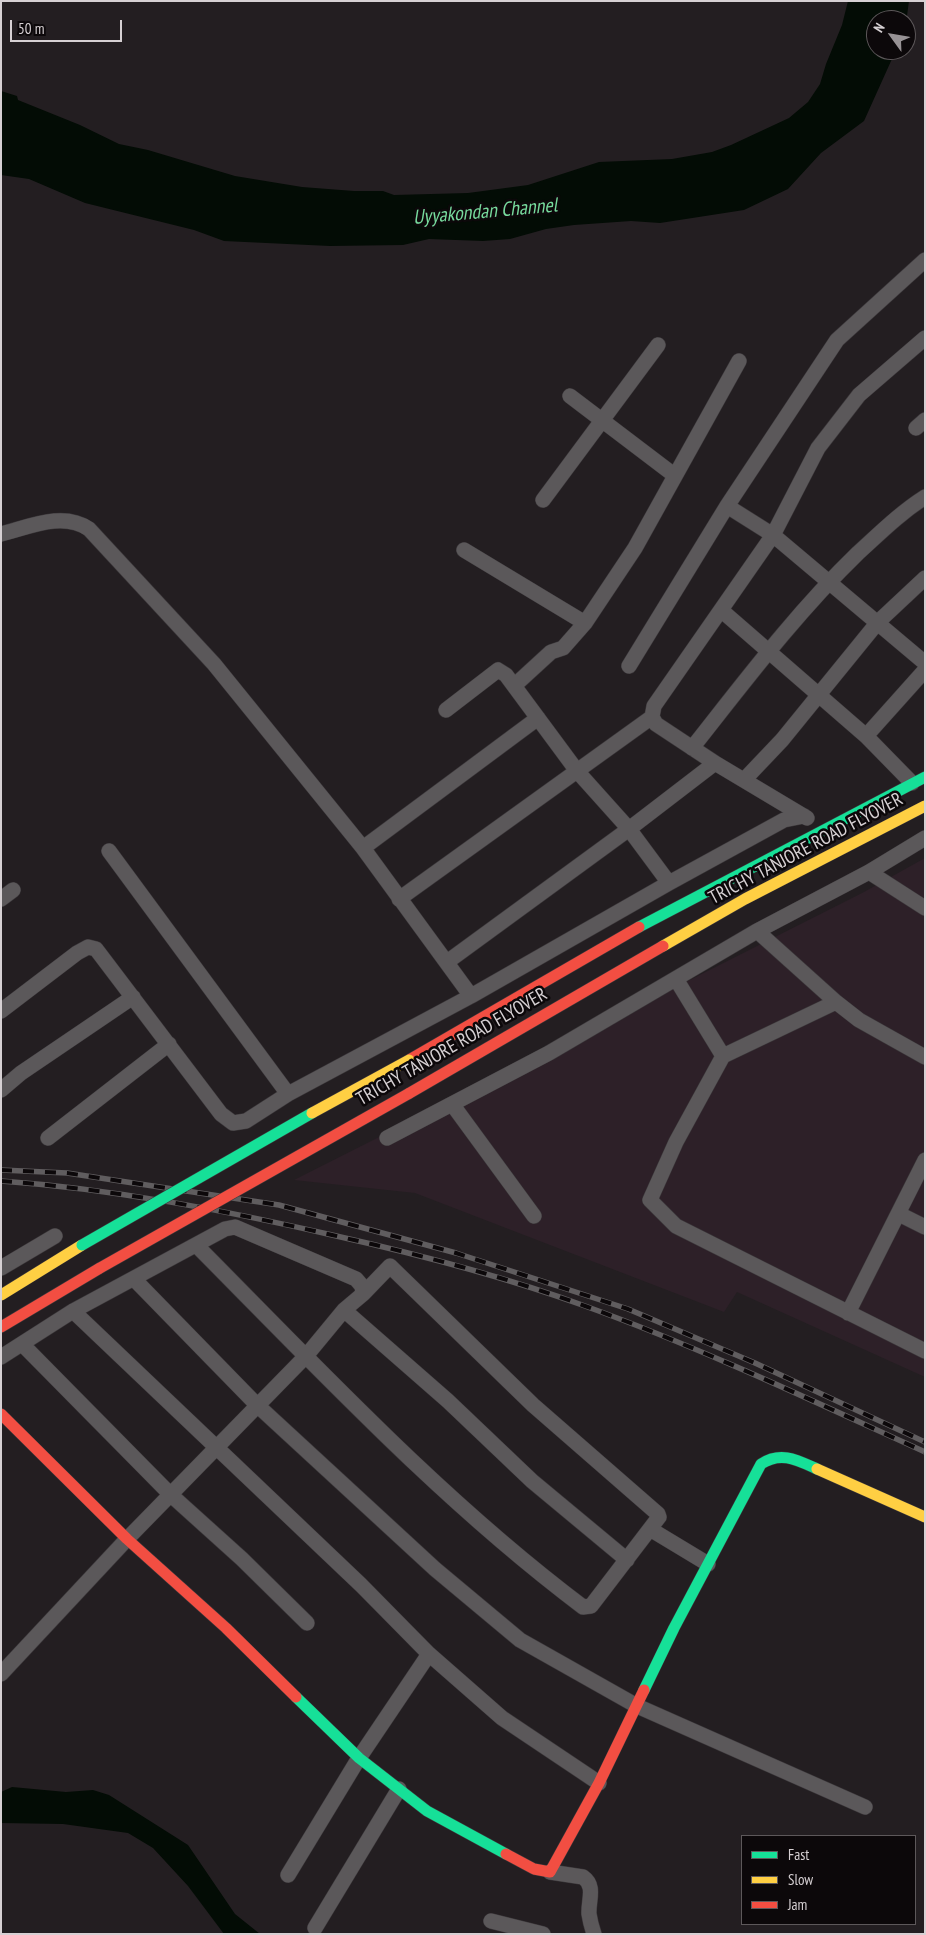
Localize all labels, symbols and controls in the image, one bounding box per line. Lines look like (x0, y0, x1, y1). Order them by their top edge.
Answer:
scale bar (12, 10, 125, 42)
north arrow (866, 10, 916, 60)
text: 50 m (18, 19, 44, 38)
text: N (869, 20, 889, 36)
water label: Uyyakondan Channel (412, 194, 558, 230)
street label: TRICHY TANJORE ROAD FLYOVER (705, 788, 907, 910)
street label: TRICHY TANJORE ROAD FLYOVER (353, 983, 551, 1111)
legend (741, 1835, 916, 1925)
text: Fast (788, 1845, 809, 1864)
text: Slow (788, 1870, 813, 1889)
text: Jam (788, 1895, 807, 1914)

